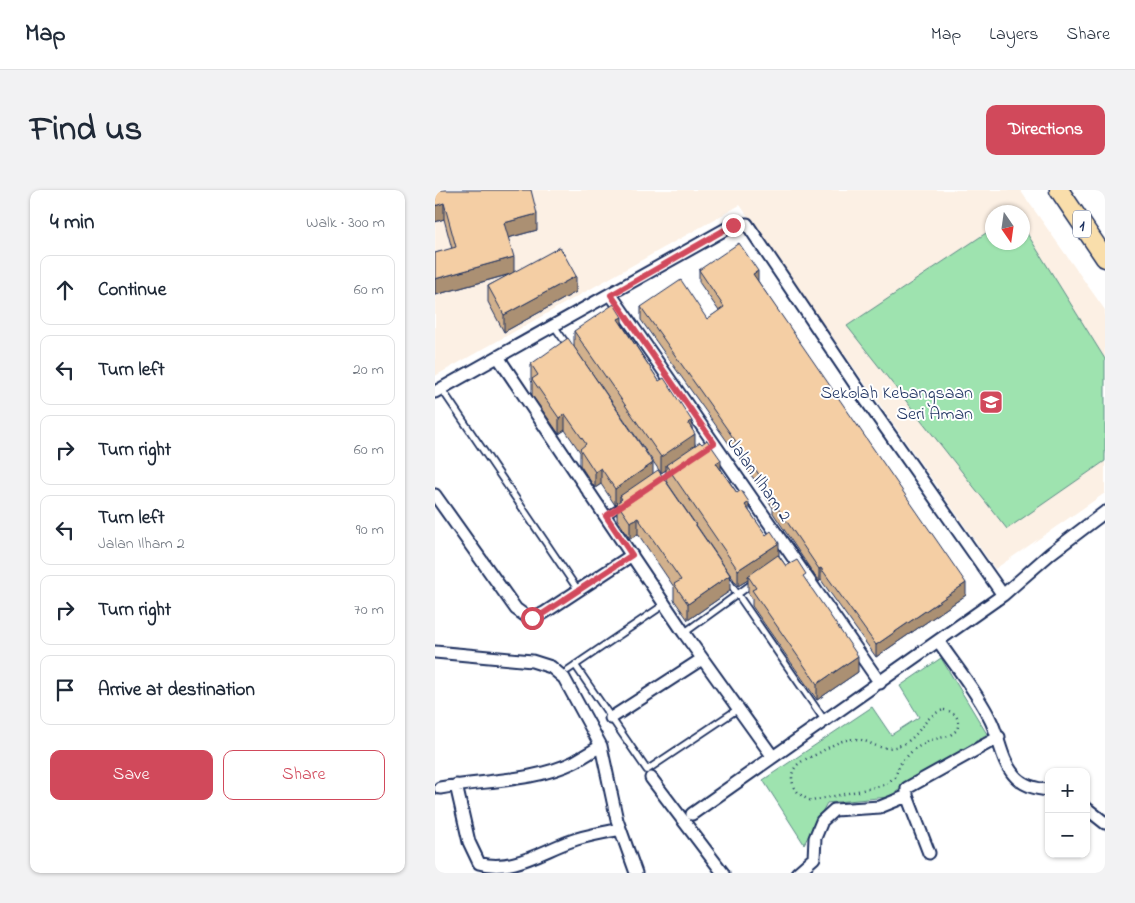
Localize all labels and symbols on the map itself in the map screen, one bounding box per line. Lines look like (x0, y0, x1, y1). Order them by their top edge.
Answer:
north arrow (985, 205, 1030, 250)
road number: 1 (1073, 210, 1091, 238)
route end (722, 214, 745, 237)
place label: Sekolah Kebangsaan Seri Aman (820, 381, 973, 428)
school or university icon: Sekolah Kebangsaan Seri Aman (978, 389, 1004, 415)
street label: Jalan Ilham 2 (720, 433, 797, 528)
route start (521, 607, 544, 630)

